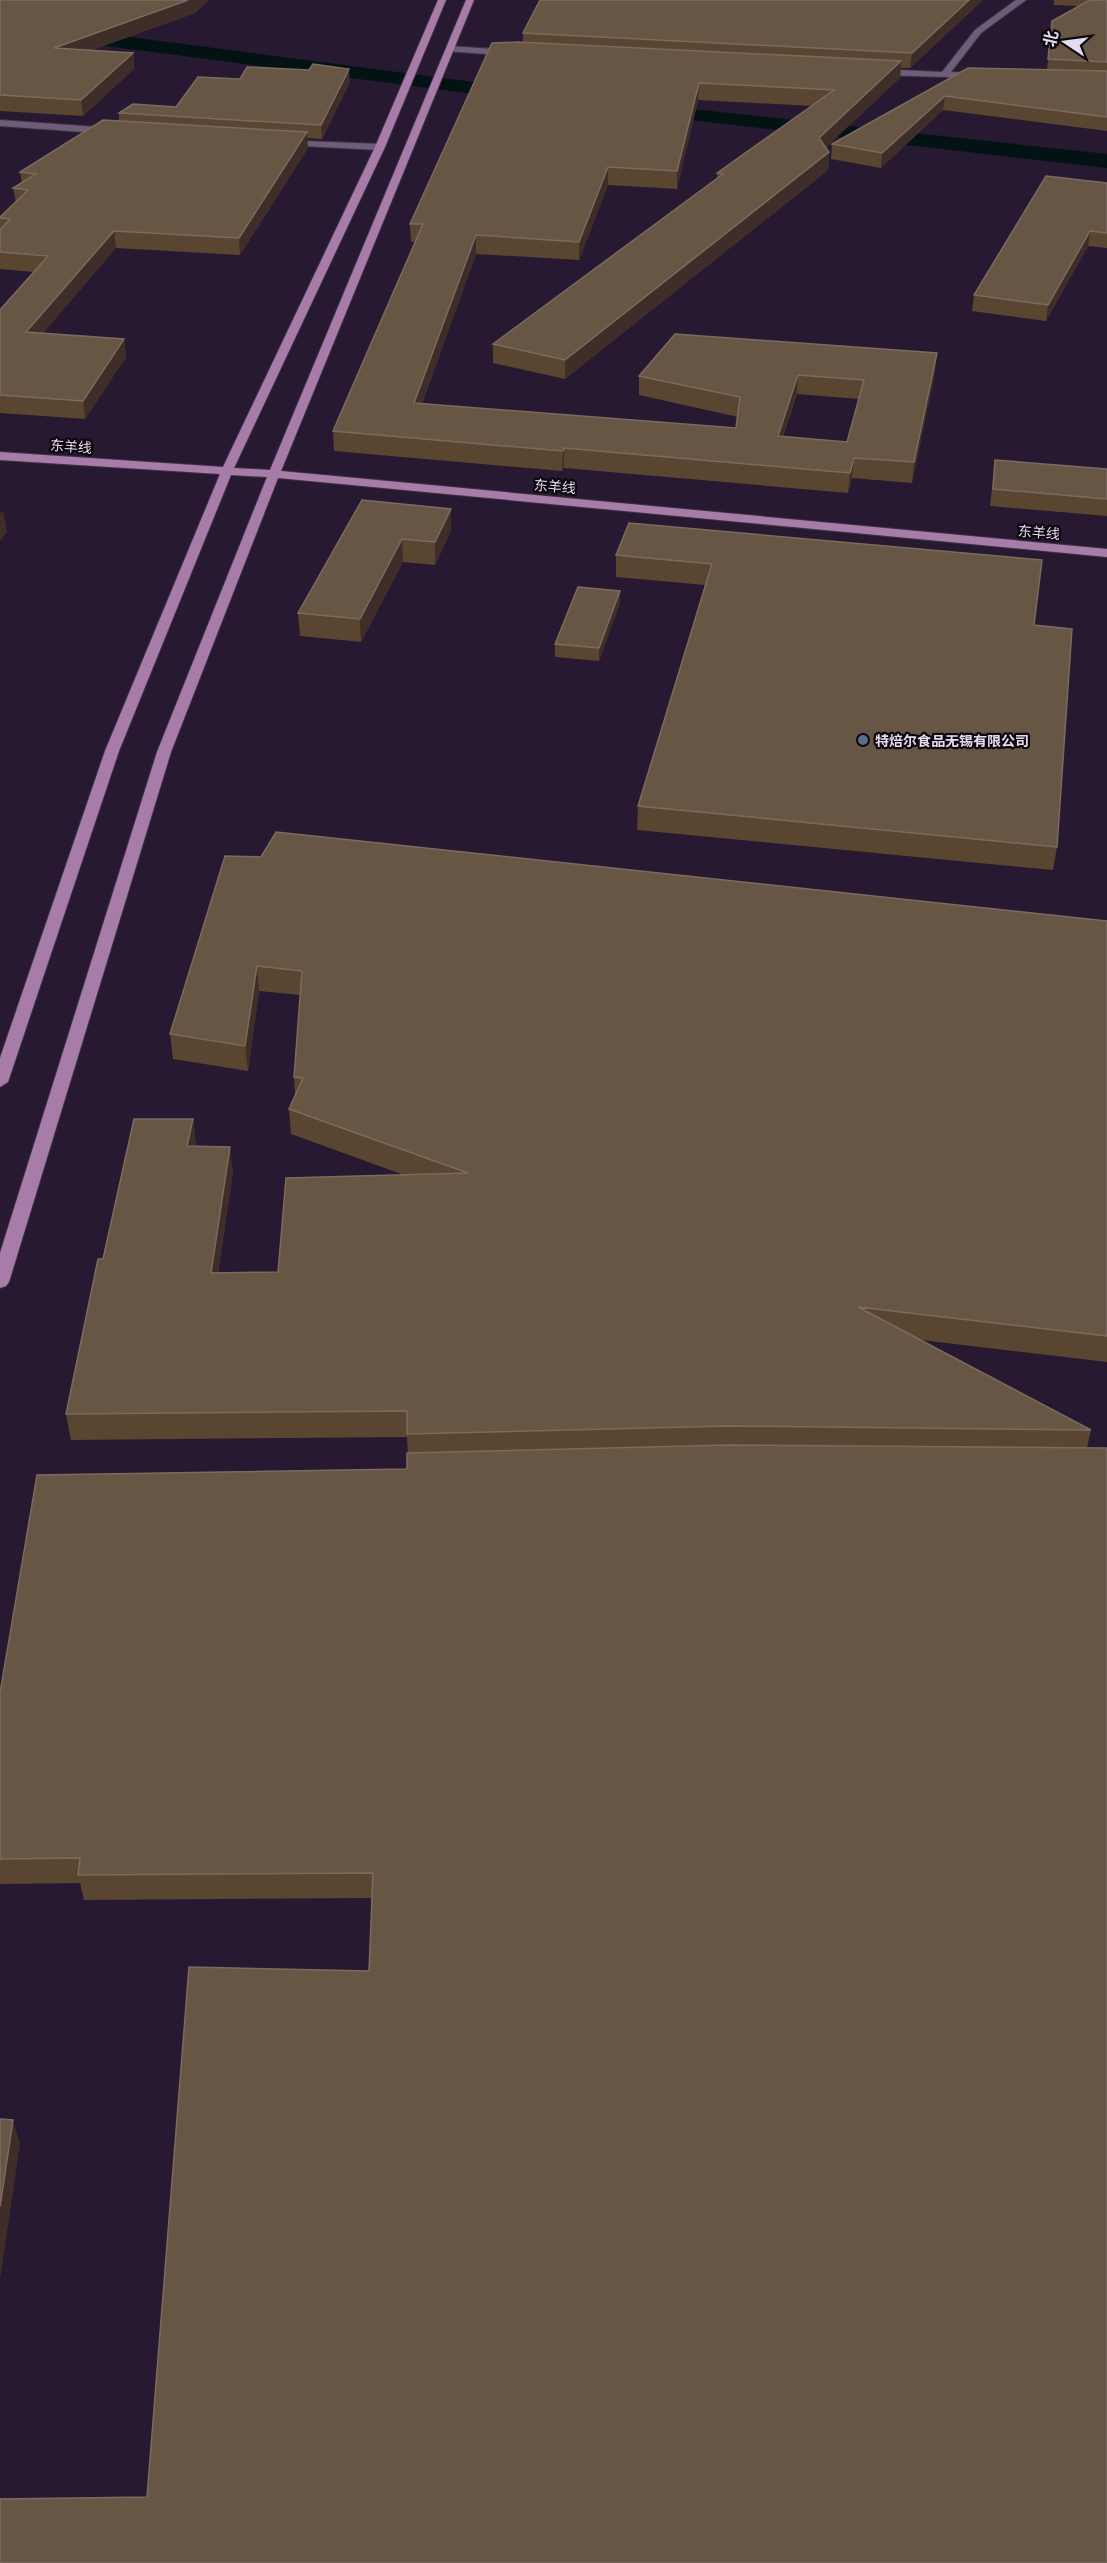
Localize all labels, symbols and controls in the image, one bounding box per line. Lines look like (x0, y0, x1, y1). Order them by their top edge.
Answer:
north arrow (1035, 12, 1095, 72)
text: 北 (1039, 29, 1062, 49)
street label: 东羊线 (49, 436, 93, 456)
street label: 东羊线 (533, 476, 577, 496)
street label: 东羊线 (1017, 522, 1061, 542)
place label: 特焙尔食品无锡有限公司 (875, 732, 1029, 749)
marker: 特焙尔食品无锡有限公司 (856, 733, 870, 747)

